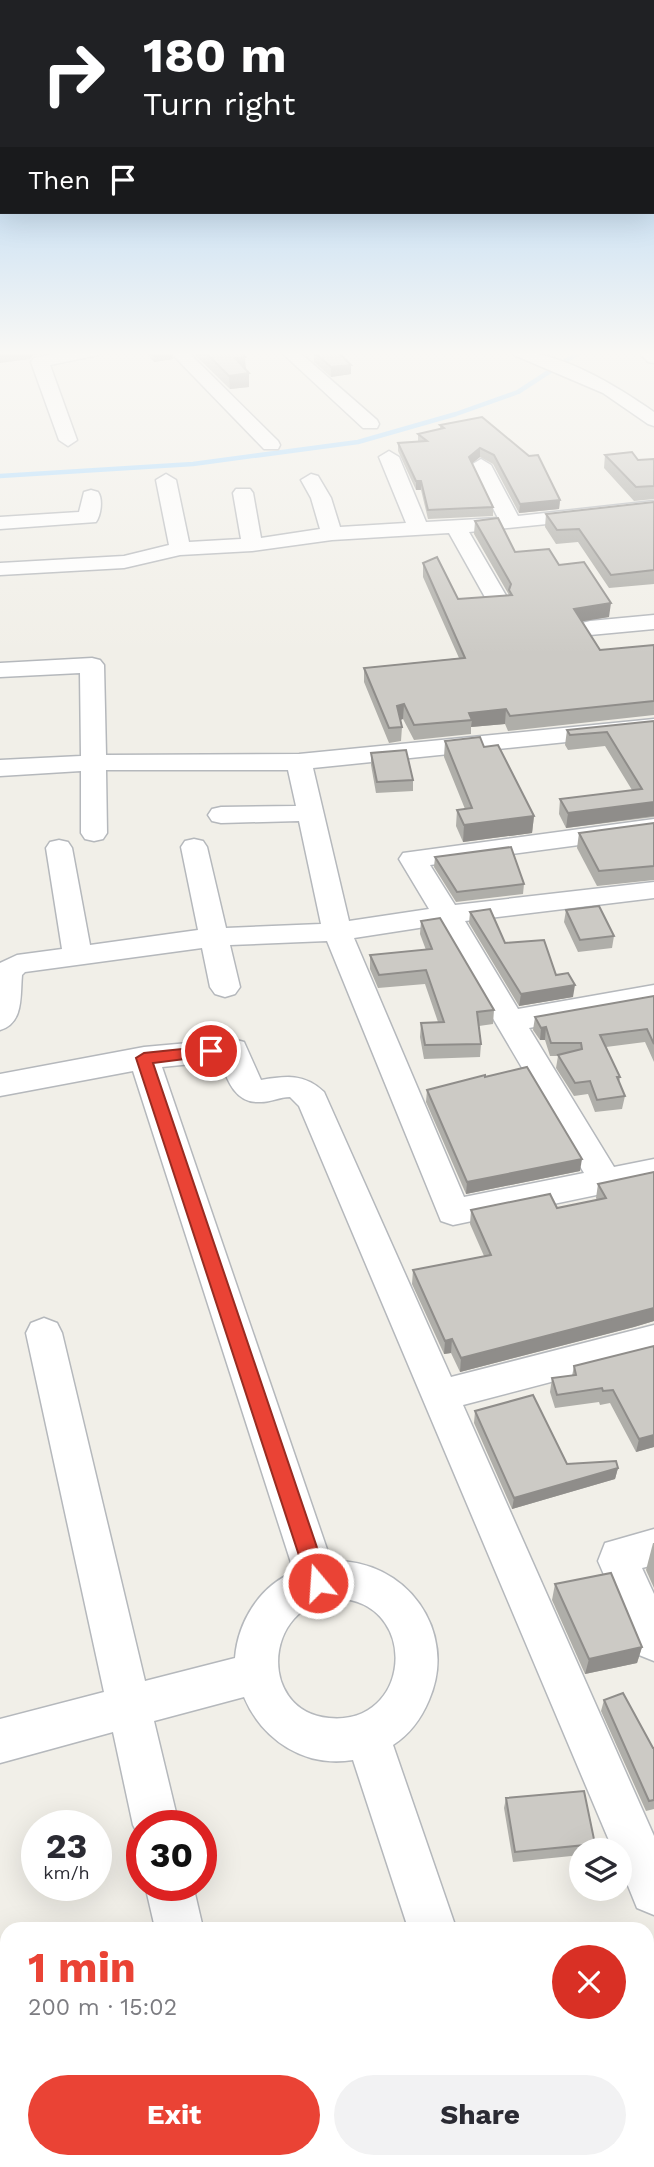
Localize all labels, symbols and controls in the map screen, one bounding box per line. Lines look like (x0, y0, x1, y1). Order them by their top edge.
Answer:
text: 180 m (143, 26, 287, 84)
icon: right (28, 28, 119, 119)
text: Turn right (143, 85, 295, 123)
icon: arrive (104, 161, 142, 199)
text: Then (28, 165, 90, 195)
pin (181, 1021, 241, 1081)
icon: arrive (192, 1032, 230, 1070)
position arrow (281, 1546, 355, 1620)
speed limit sign: 30 (126, 1810, 217, 1901)
text: 23 (46, 1825, 87, 1867)
map controls (569, 1838, 632, 1901)
button: layers (569, 1838, 632, 1901)
text: km/h (43, 1862, 90, 1883)
text: 1 min (28, 1943, 136, 1992)
button: close (552, 1945, 626, 2019)
text: 200 m · 15:02 (28, 1994, 177, 2021)
button: Exit (28, 2075, 320, 2155)
button: Share (334, 2075, 626, 2155)

